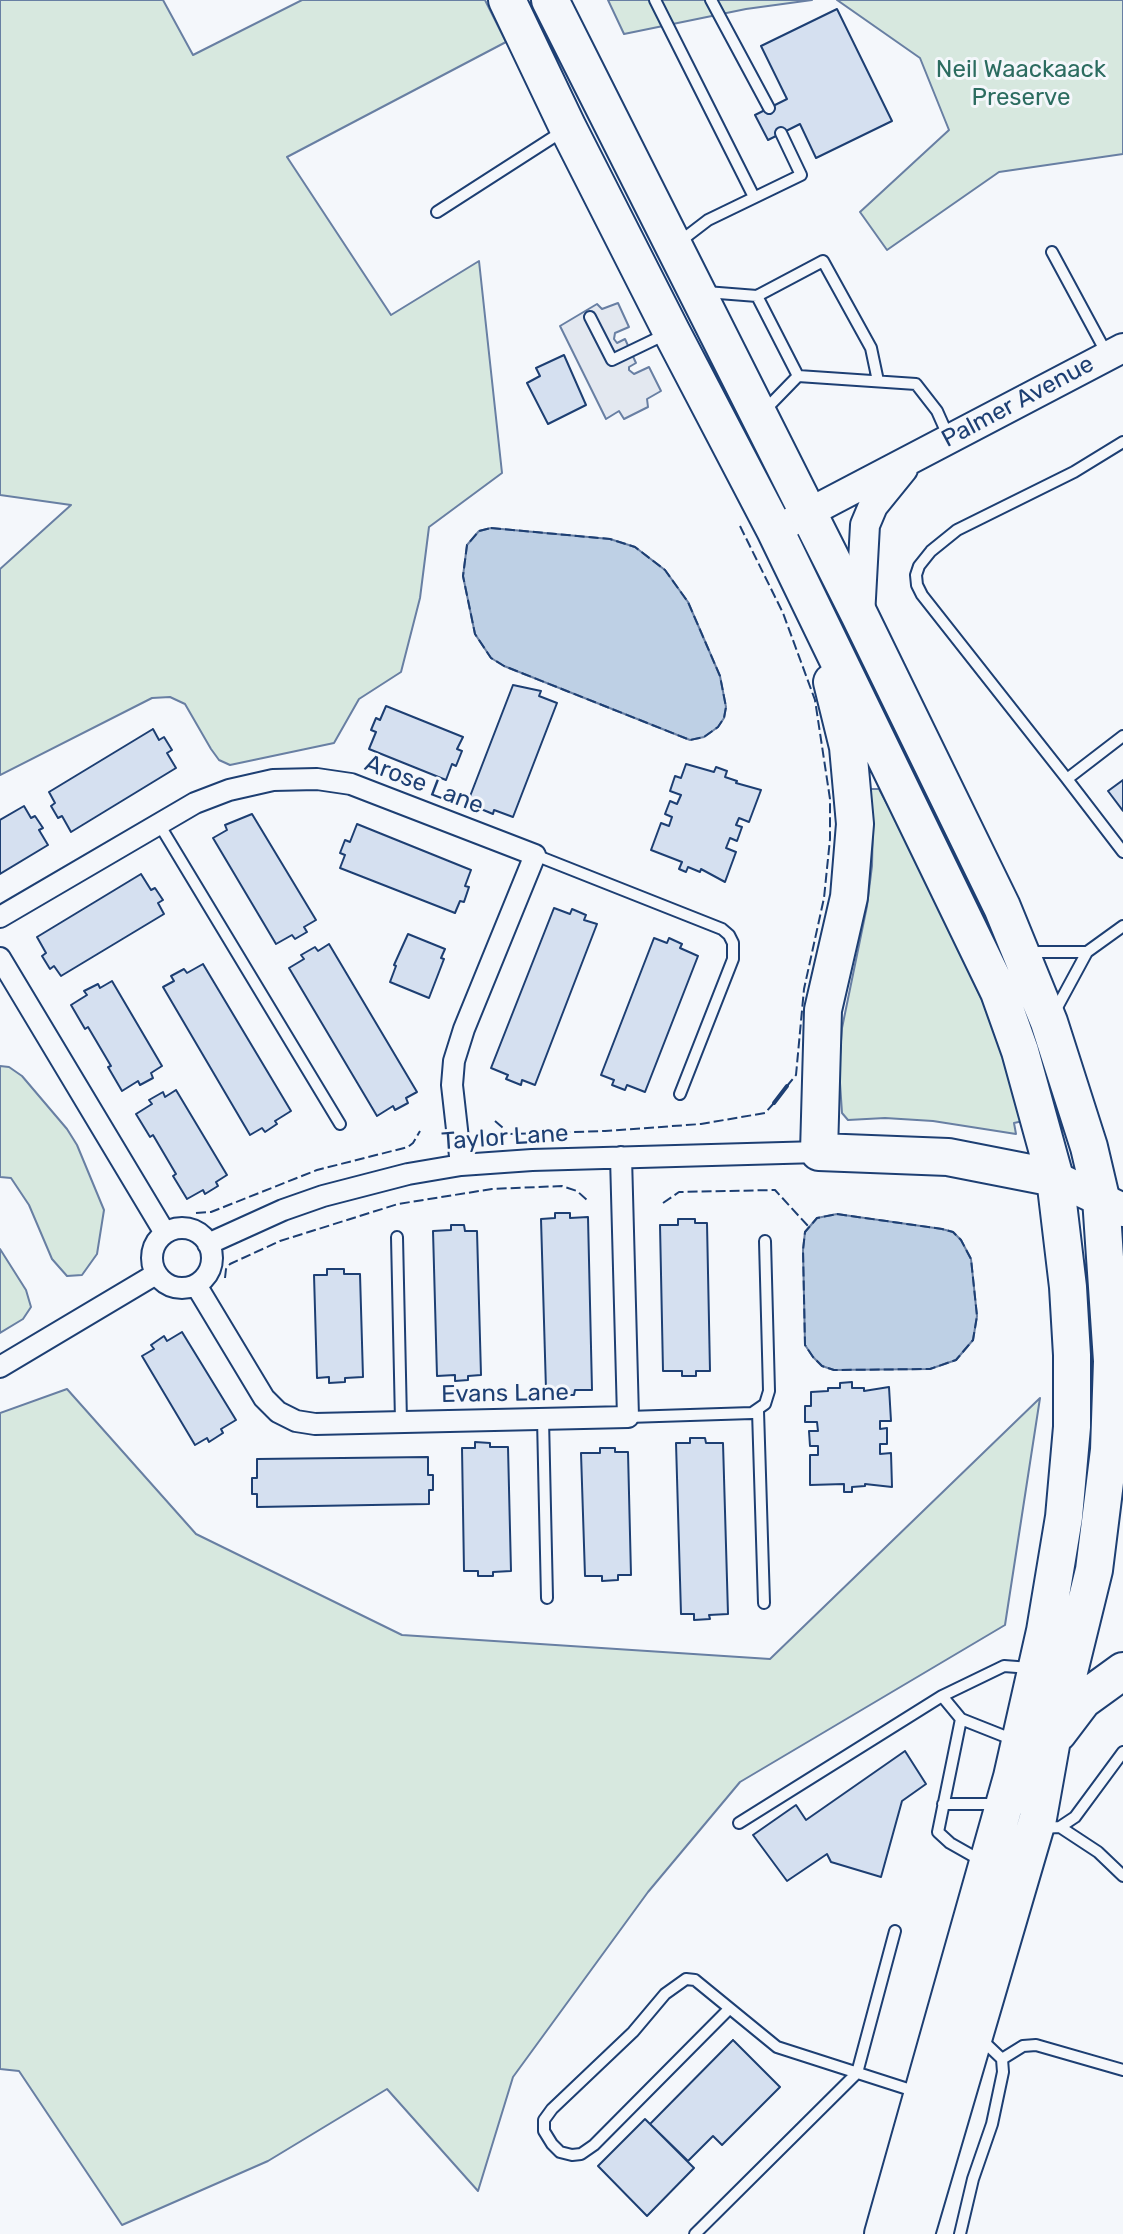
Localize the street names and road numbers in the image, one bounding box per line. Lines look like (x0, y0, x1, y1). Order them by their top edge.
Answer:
street label: Palmer Avenue (937, 350, 1099, 454)
street label: Arose Lane (360, 749, 488, 821)
street label: Taylor Lane (441, 1119, 569, 1157)
street label: Evans Lane (441, 1378, 569, 1410)

